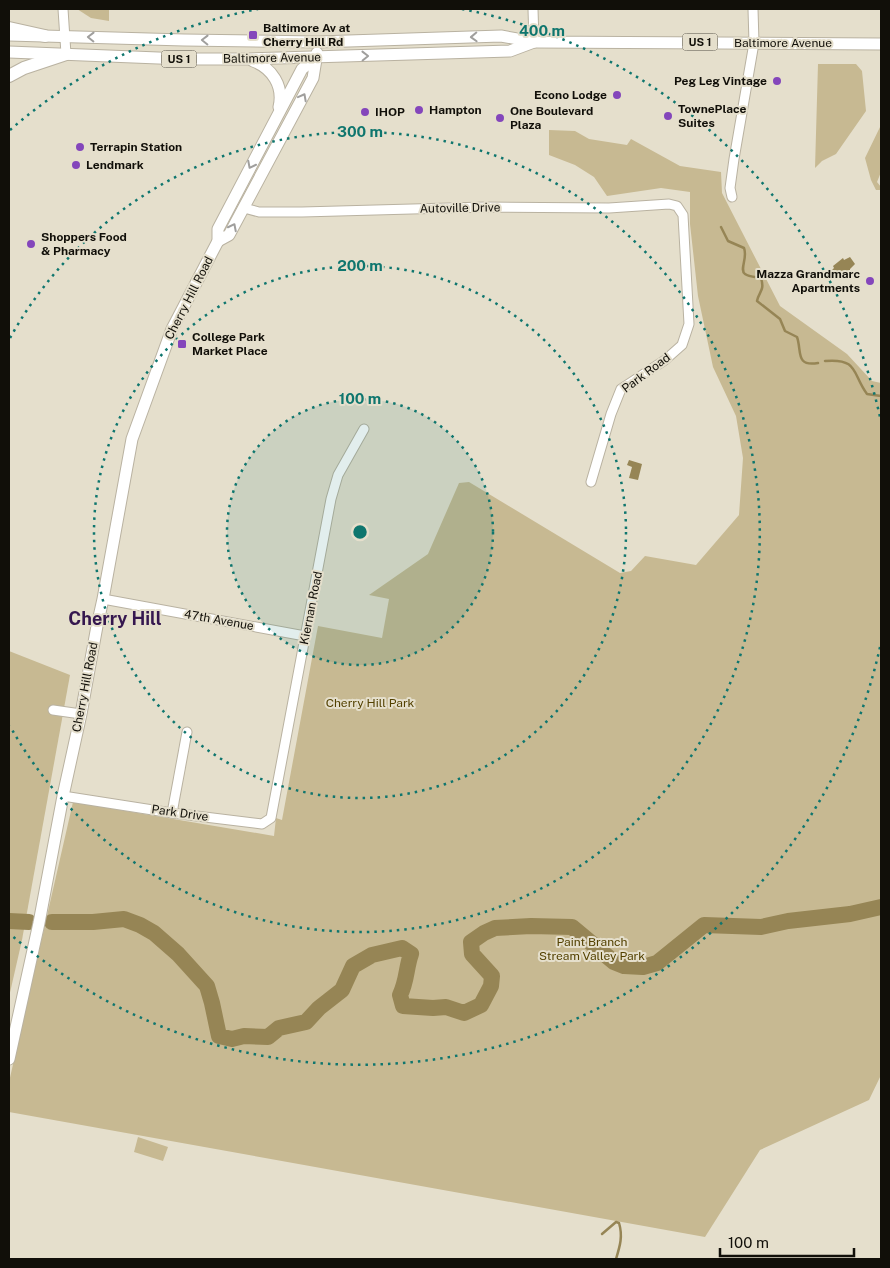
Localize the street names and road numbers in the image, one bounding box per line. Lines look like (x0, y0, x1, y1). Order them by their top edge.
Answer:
road number: US 1 (682, 34, 718, 51)
street label: Baltimore Avenue (734, 36, 832, 50)
street label: Baltimore Avenue (223, 50, 321, 66)
road number: US 1 (162, 51, 196, 68)
street label: Autoville Drive (419, 200, 501, 216)
street label: Cherry Hill Road (162, 254, 216, 342)
street label: Park Road (619, 350, 673, 396)
street label: Kiernan Road (297, 570, 325, 646)
street label: 47th Avenue (183, 607, 255, 633)
street label: Cherry Hill Road (69, 641, 101, 733)
street label: Park Drive (151, 802, 209, 824)

